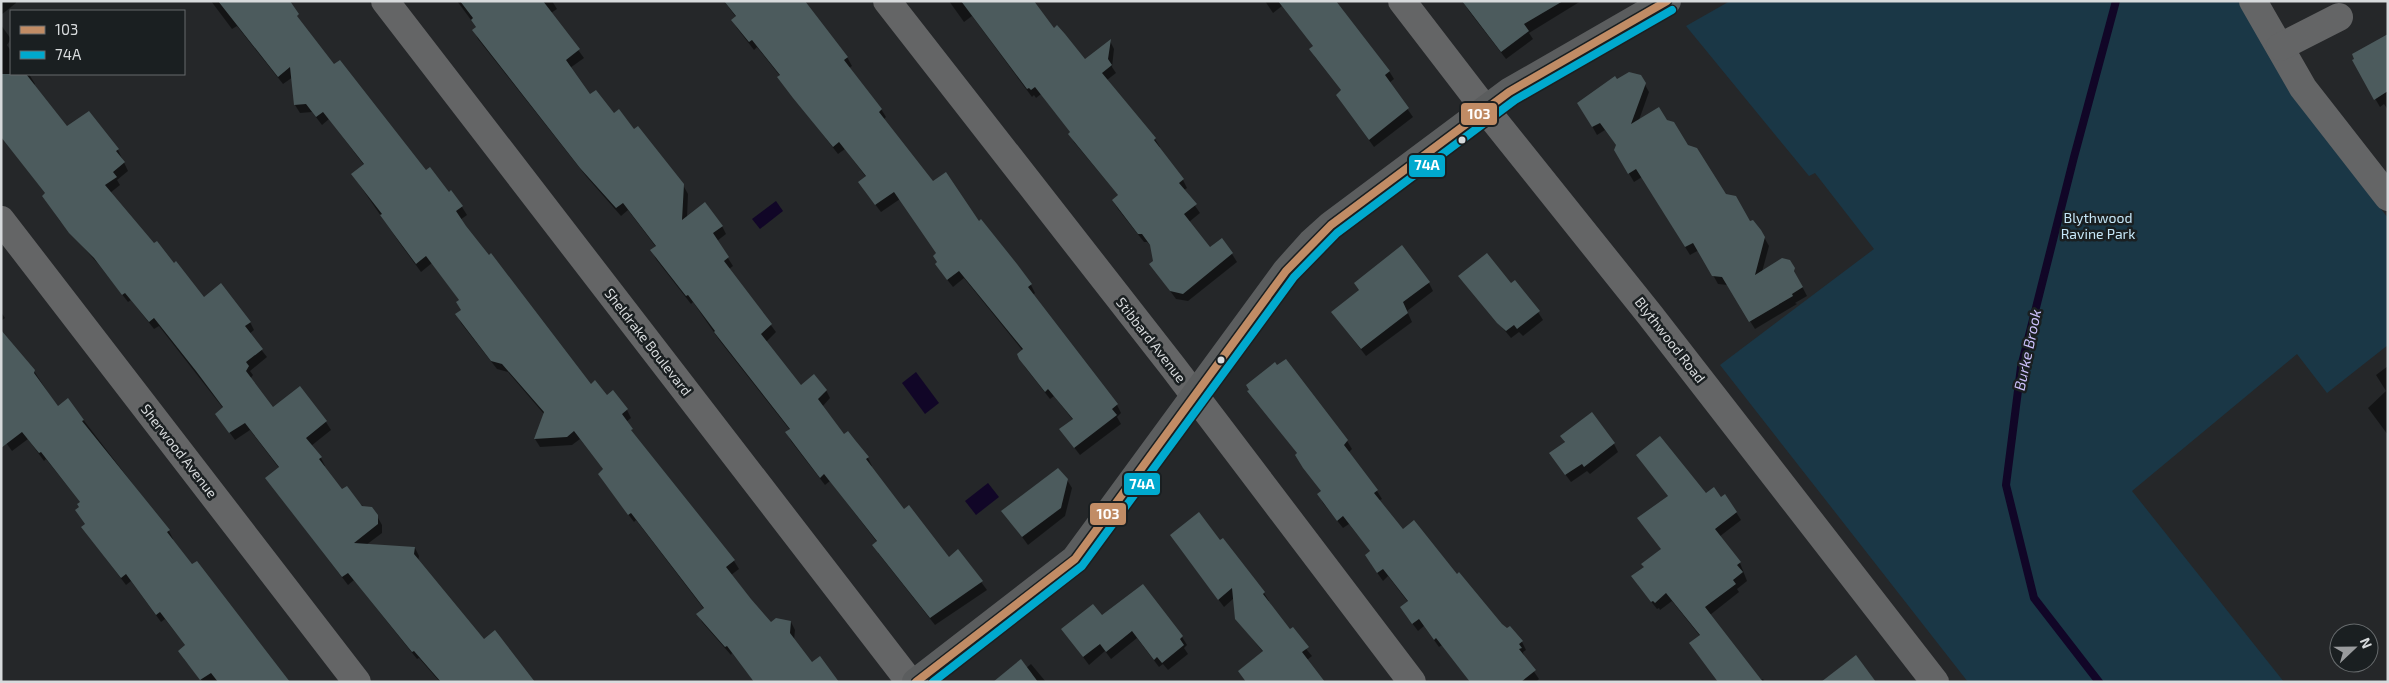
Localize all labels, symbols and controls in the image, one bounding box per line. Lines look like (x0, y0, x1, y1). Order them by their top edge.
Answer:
legend (10, 10, 185, 75)
text: 103 (55, 20, 78, 38)
text: 74A (55, 45, 82, 63)
line badge: 103 (1460, 102, 1498, 126)
text: 103 (1468, 105, 1490, 122)
unlabelled marker (1457, 135, 1467, 145)
line badge: 74A (1408, 154, 1446, 178)
text: 74A (1414, 156, 1441, 173)
park label: Blythwood Ravine Park (2061, 209, 2135, 242)
street label: Sheldrake Boulevard (601, 285, 696, 399)
street label: Blythwood Road (1632, 293, 1709, 386)
street label: Stibbard Avenue (1113, 294, 1190, 386)
water label: Burke Brook (2010, 307, 2044, 392)
unlabelled marker (1216, 355, 1226, 365)
street label: Sherwood Avenue (138, 400, 221, 501)
line badge: 74A (1123, 472, 1161, 496)
text: 74A (1129, 475, 1156, 492)
line badge: 103 (1089, 502, 1127, 526)
text: 103 (1097, 505, 1119, 522)
north arrow (2329, 623, 2379, 673)
text: N (2357, 635, 2376, 651)

